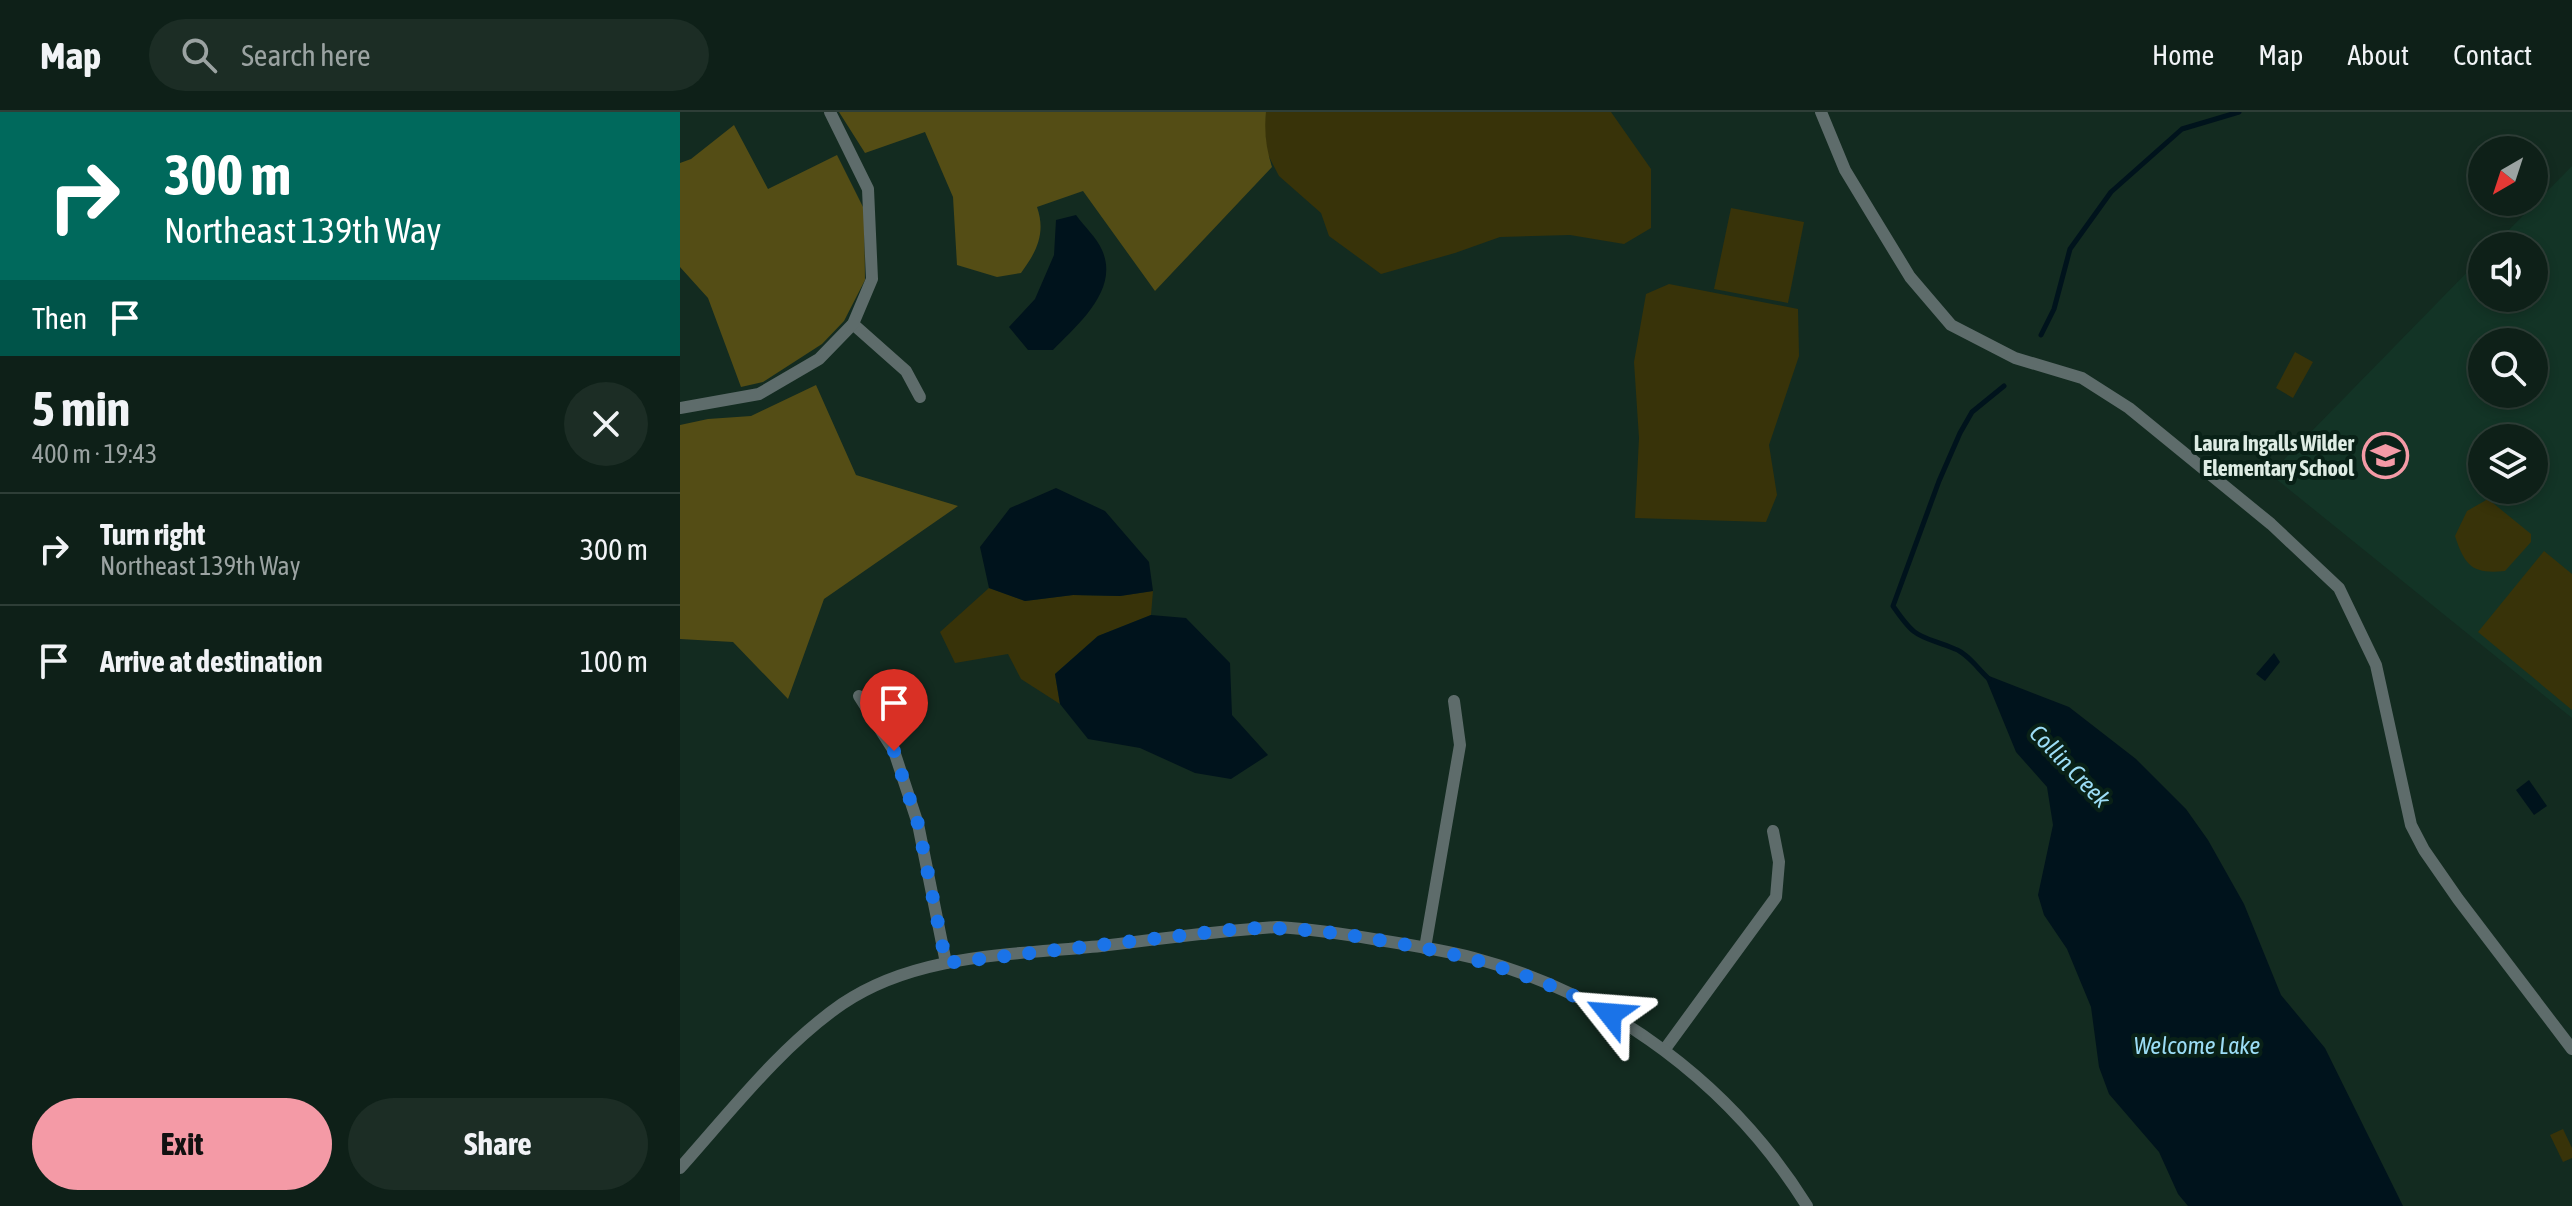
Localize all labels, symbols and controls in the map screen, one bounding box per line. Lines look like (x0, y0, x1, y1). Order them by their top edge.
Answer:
search box (149, 19, 709, 91)
icon: search (177, 33, 221, 77)
text: Map (40, 34, 101, 77)
text: Search here (241, 38, 371, 72)
text: Home (2152, 39, 2214, 71)
text: Map (2258, 39, 2303, 71)
text: About (2347, 39, 2409, 71)
text: Contact (2453, 39, 2532, 71)
north arrow (2468, 136, 2548, 216)
map controls (2468, 136, 2548, 504)
text: 300 m (164, 143, 291, 207)
icon: right (32, 144, 136, 248)
text: Northeast 139th Way (164, 209, 441, 251)
button: sound (2468, 232, 2548, 312)
icon: arrive (103, 296, 147, 340)
text: Then (32, 301, 87, 335)
button: search (2468, 328, 2548, 408)
text: 5 min (32, 381, 130, 436)
button: close (564, 382, 648, 466)
button: layers (2468, 424, 2548, 504)
place label: Laura Ingalls Wilder Elementary School (2194, 430, 2355, 481)
school or university icon: Laura Ingalls Wilder Elementary School (2361, 432, 2409, 480)
text: 400 m · 19:43 (32, 439, 157, 469)
text: Turn right (100, 517, 206, 551)
icon: right (32, 527, 76, 571)
text: 300 m (580, 532, 648, 566)
text: Northeast 139th Way (100, 551, 300, 581)
icon: arrive (32, 639, 76, 683)
text: Arrive at destination (100, 644, 322, 678)
text: 100 m (580, 644, 648, 678)
pin (860, 669, 928, 751)
icon: arrive (872, 681, 916, 725)
water label: Collin Creek (2024, 719, 2116, 813)
position arrow (1568, 972, 1652, 1056)
water label: Welcome Lake (2134, 1032, 2260, 1059)
button: Exit (32, 1098, 332, 1190)
button: Share (348, 1098, 648, 1190)

